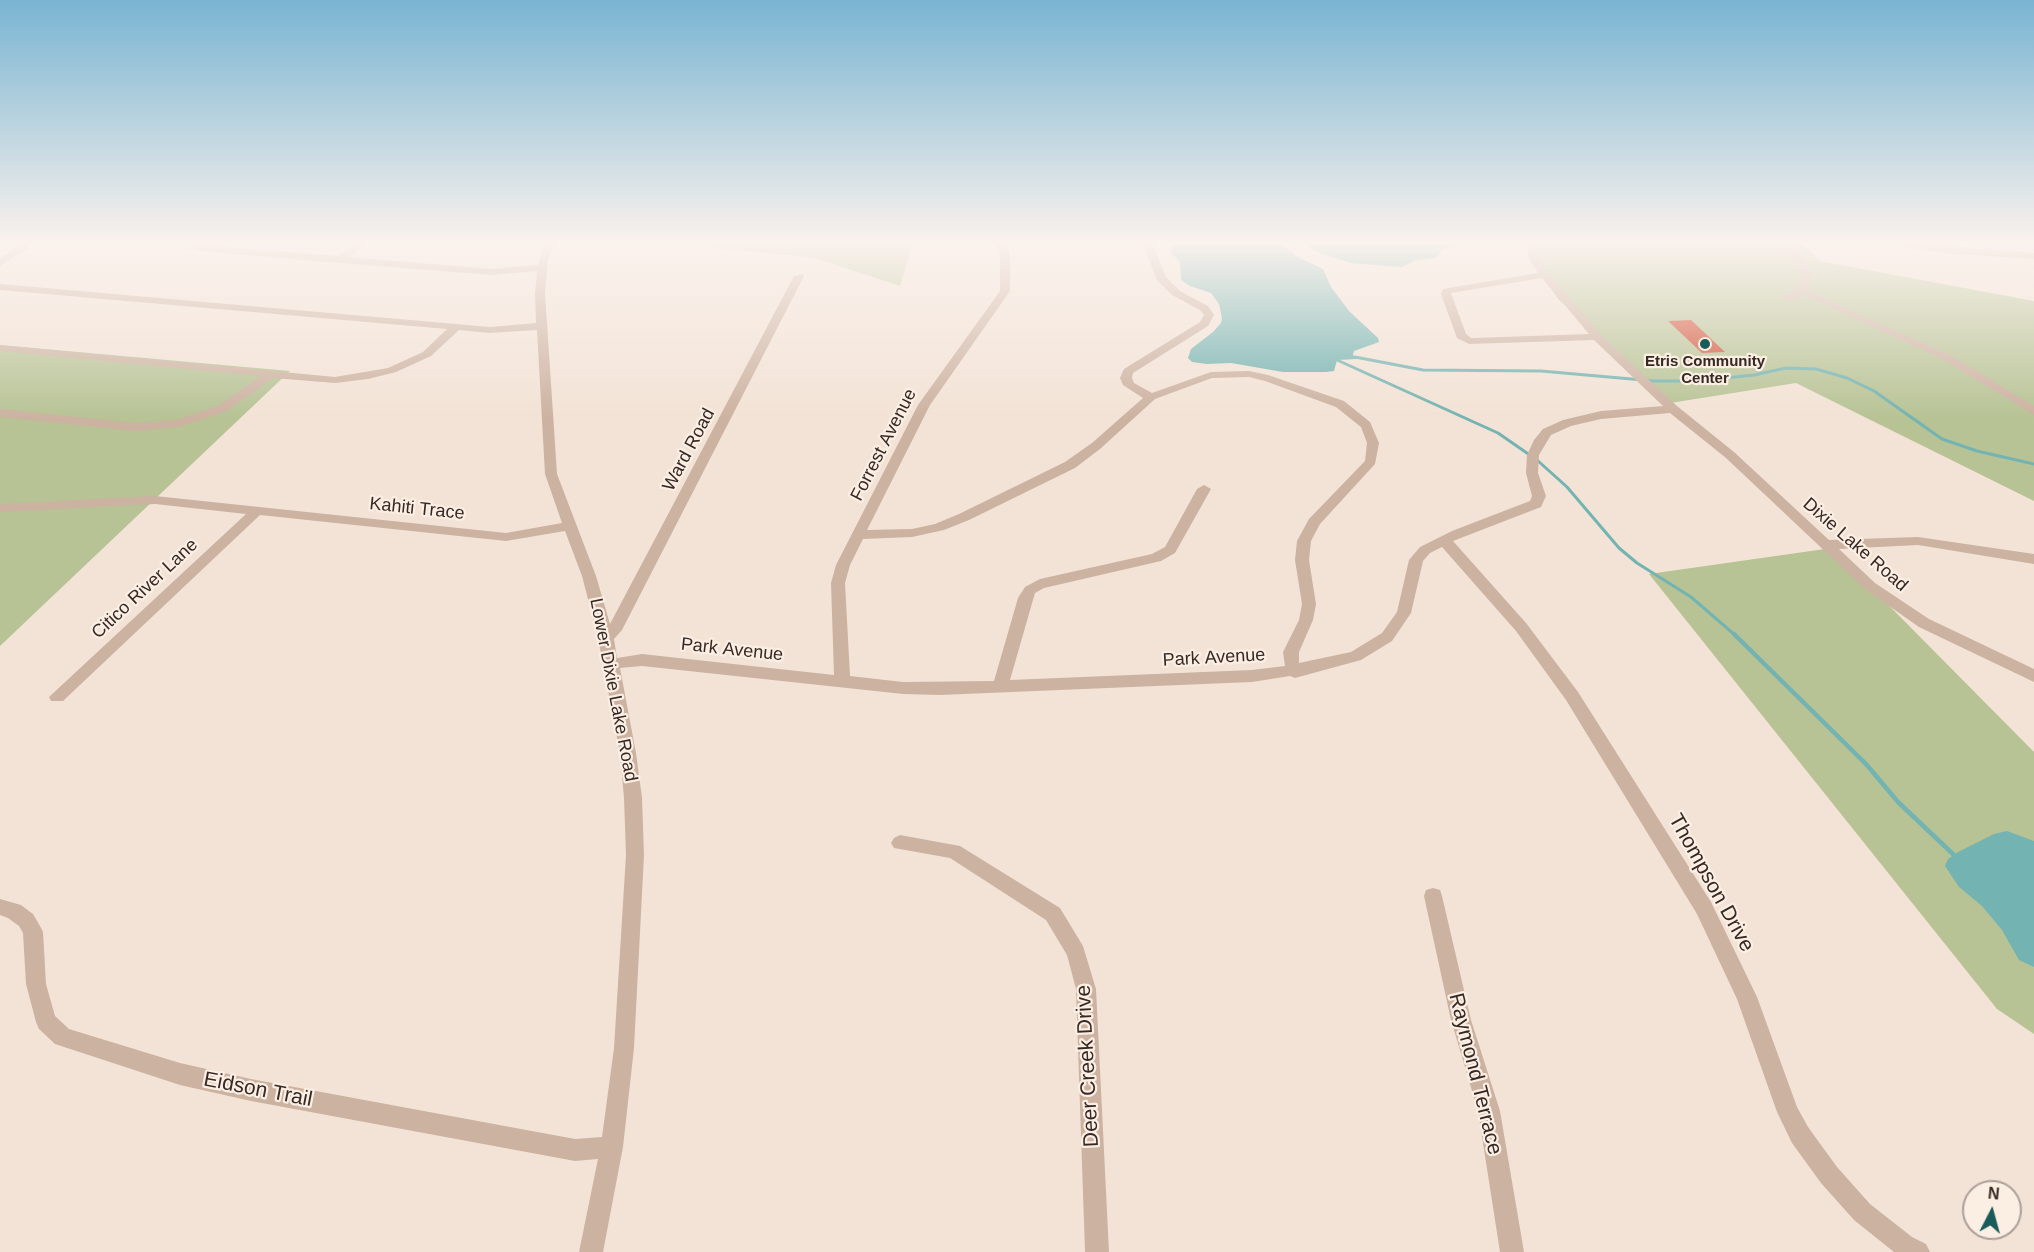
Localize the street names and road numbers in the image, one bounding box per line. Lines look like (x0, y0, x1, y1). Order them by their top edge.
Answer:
street label: Forrest Avenue (847, 385, 921, 505)
street label: Ward Road (658, 405, 720, 495)
street label: Kahiti Trace (368, 493, 466, 525)
street label: Dixie Lake Road (1798, 494, 1912, 596)
street label: Citico River Lane (88, 534, 202, 644)
street label: Lower Dixie Lake Road (585, 597, 641, 783)
street label: Park Avenue (680, 634, 784, 666)
street label: Park Avenue (1162, 645, 1266, 671)
street label: Thompson Drive (1663, 810, 1759, 956)
street label: Deer Creek Drive (1071, 984, 1105, 1148)
street label: Raymond Terrace (1443, 991, 1507, 1157)
street label: Eidson Trail (202, 1067, 314, 1113)

